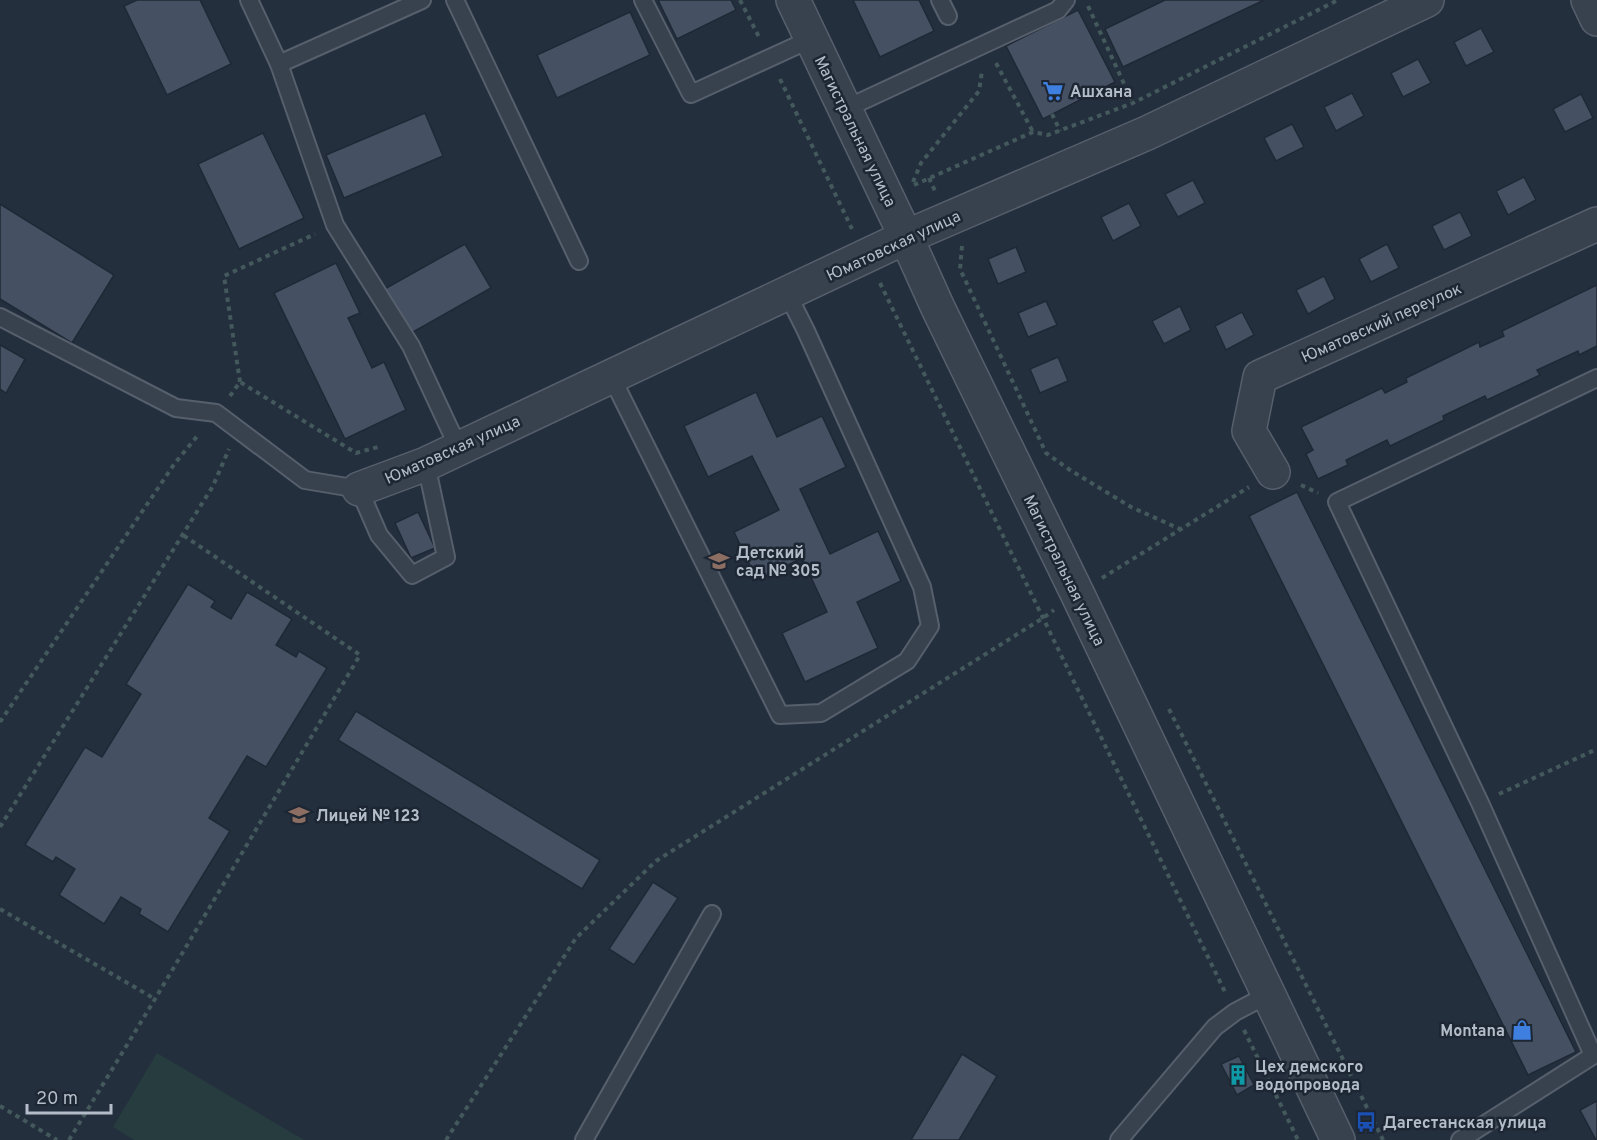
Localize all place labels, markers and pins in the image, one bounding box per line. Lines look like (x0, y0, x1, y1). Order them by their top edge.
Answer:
supermarket icon: Ашхана (1041, 79, 1065, 103)
place label: Ашхана (1070, 83, 1132, 103)
place label: Детский сад № 305 (736, 544, 820, 582)
school or university icon: Детский сад № 305 (707, 549, 731, 573)
school or university icon: Лицей № 123 (287, 803, 311, 827)
place label: Лицей № 123 (316, 807, 420, 827)
shop icon: Montana (1510, 1018, 1534, 1042)
place label: Montana (1440, 1022, 1505, 1042)
place label: Цех демского водопровода (1255, 1058, 1363, 1096)
building icon: Цех демского водопровода (1226, 1063, 1250, 1087)
bus stop icon: Дагестанская улица (1354, 1110, 1378, 1134)
place label: Дагестанская улица (1383, 1114, 1546, 1134)

